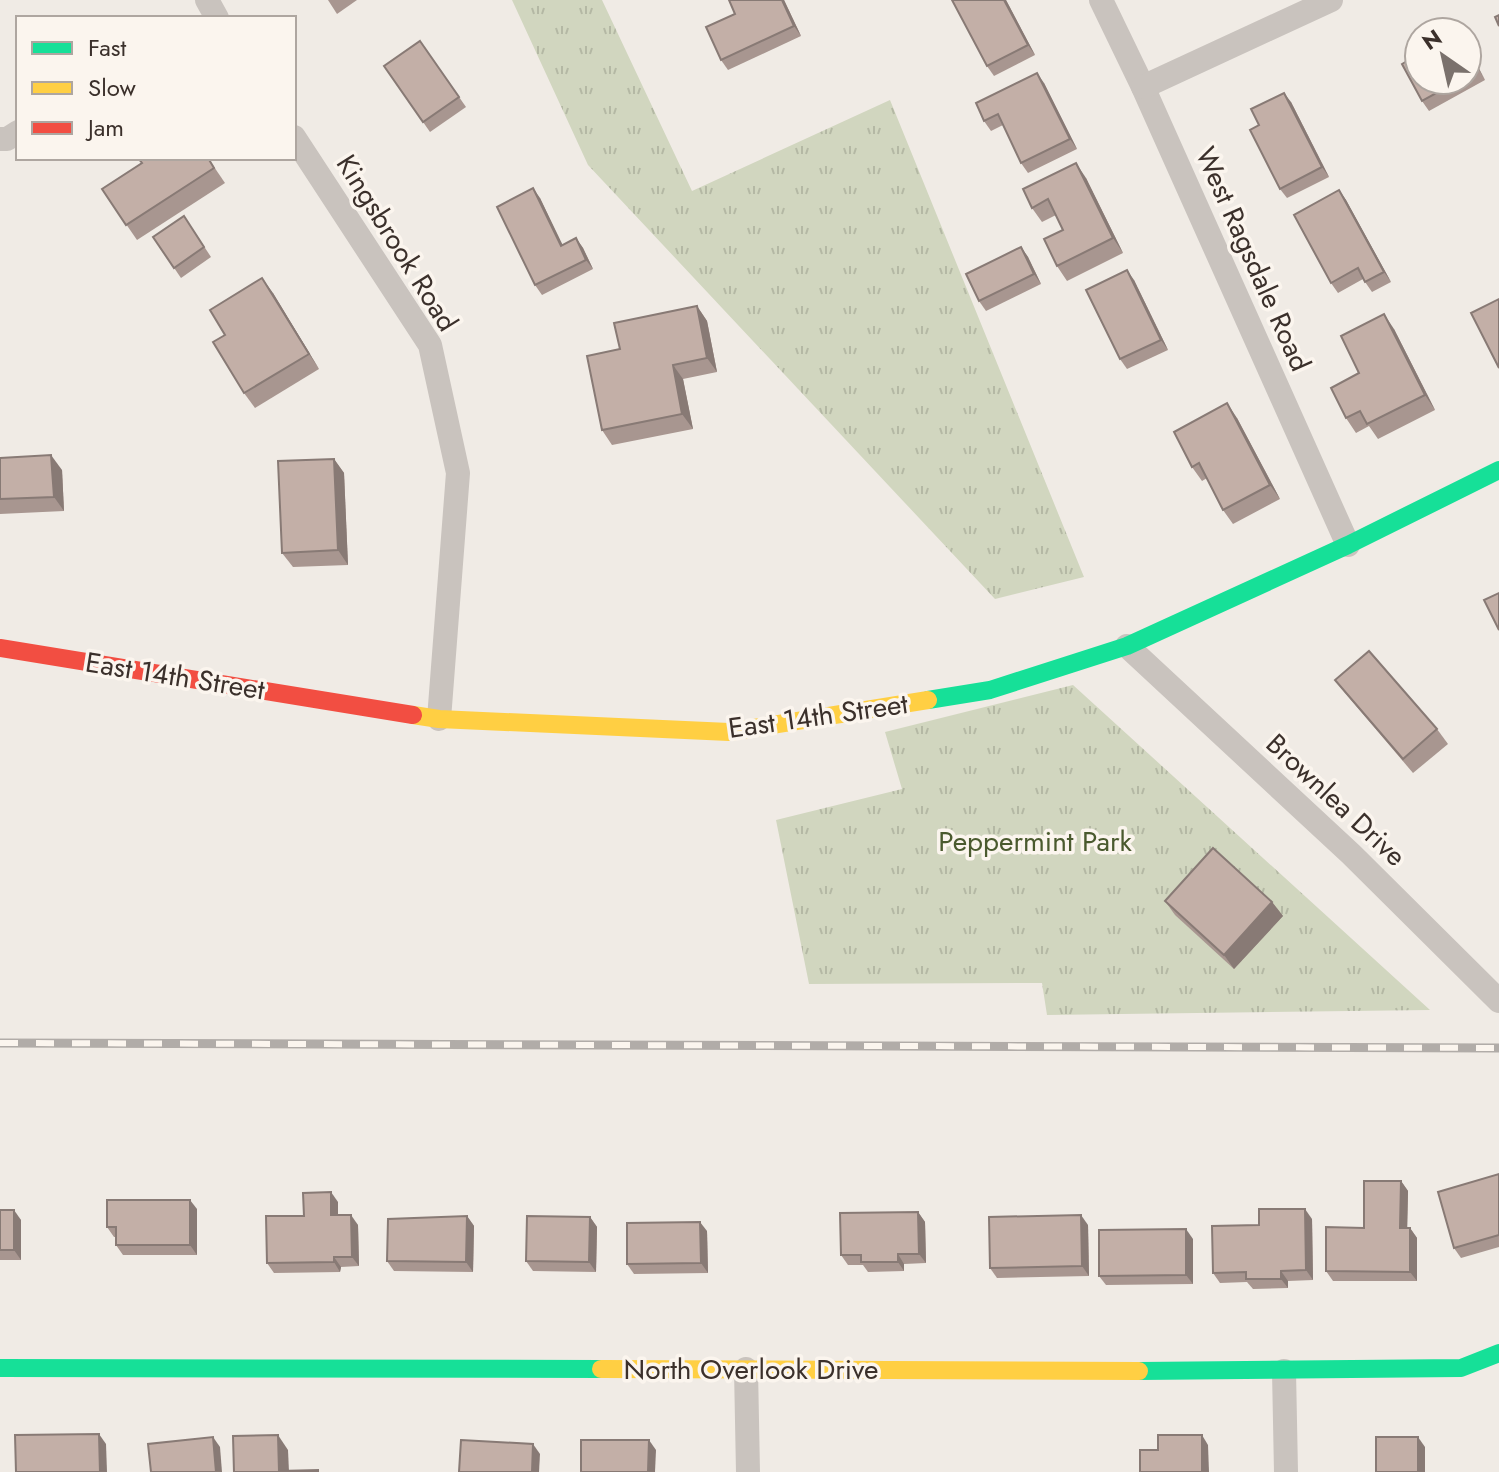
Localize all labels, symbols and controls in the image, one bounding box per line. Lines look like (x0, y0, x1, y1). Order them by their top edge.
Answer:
legend (16, 16, 296, 160)
north arrow (1403, 16, 1483, 96)
text: N (1416, 21, 1448, 58)
text: Fast (88, 30, 126, 65)
text: Slow (88, 70, 136, 105)
text: Jam (85, 110, 124, 145)
street label: West Ragsdale Road (1185, 140, 1321, 378)
street label: Kingsbrook Road (326, 147, 468, 339)
street label: East 14th Street (82, 642, 268, 710)
street label: East 14th Street (726, 683, 911, 749)
street label: Brownlea Drive (1257, 724, 1415, 876)
park label: Peppermint Park (938, 821, 1133, 862)
street label: North Overlook Drive (624, 1349, 878, 1390)

